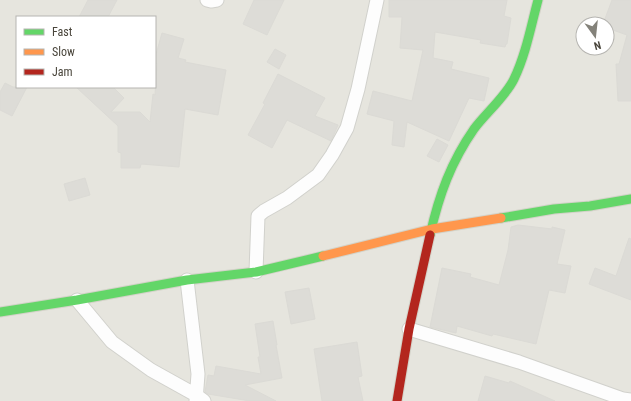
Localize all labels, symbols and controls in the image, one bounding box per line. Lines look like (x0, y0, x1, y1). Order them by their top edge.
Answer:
legend (16, 16, 156, 88)
north arrow (575, 16, 615, 56)
text: Fast (52, 25, 73, 39)
text: N (592, 38, 602, 52)
text: Slow (52, 45, 75, 59)
text: Jam (52, 65, 73, 79)

